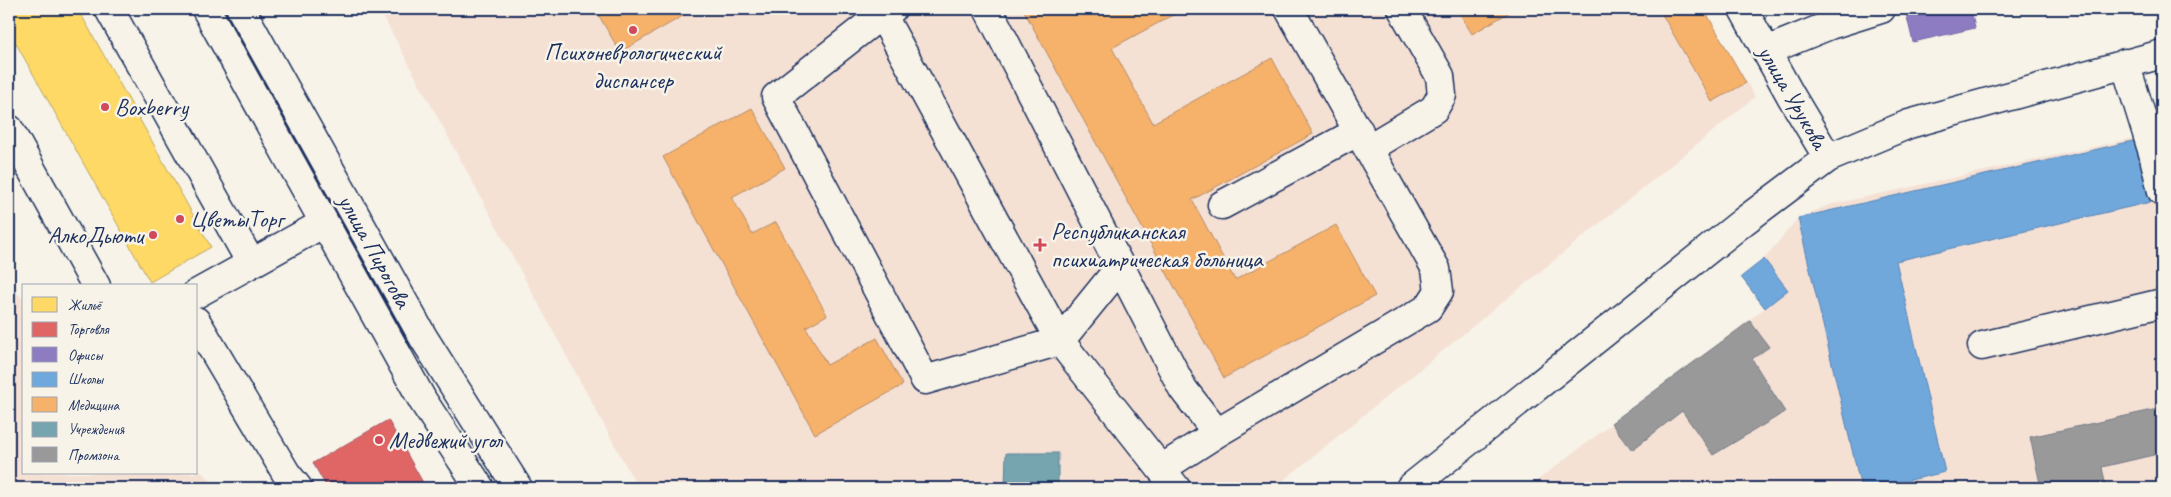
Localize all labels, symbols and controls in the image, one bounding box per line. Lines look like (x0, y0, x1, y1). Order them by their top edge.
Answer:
marker: Психоневрологический диспансер (627, 24, 639, 36)
place label: Психоневрологический диспансер (545, 37, 723, 95)
street label: улица Урукова (1750, 38, 1836, 156)
place label: Boxberry (115, 92, 190, 122)
marker: Boxberry (99, 101, 111, 113)
street label: улица Пирогова (331, 187, 419, 314)
place label: ЦветыТорг (190, 204, 286, 234)
marker: ЦветыТорг (174, 213, 186, 225)
place label: Республиканская психиатрическая больница (1051, 216, 1264, 274)
place label: АлкоДьюти (48, 220, 145, 250)
marker: АлкоДьюти (147, 229, 159, 241)
marker: Республиканская психиатрическая больница (1033, 238, 1047, 252)
legend (22, 284, 198, 474)
text: Жильё (68, 296, 103, 315)
text: Торговля (68, 320, 111, 339)
text: Офисы (68, 346, 103, 365)
text: Школы (68, 370, 104, 389)
text: Медицина (68, 396, 121, 415)
text: Учреждения (68, 420, 125, 439)
place label: Медвежий угол (389, 425, 504, 455)
marker: Медвежий угол (373, 434, 385, 446)
text: Промзона (68, 446, 120, 465)

